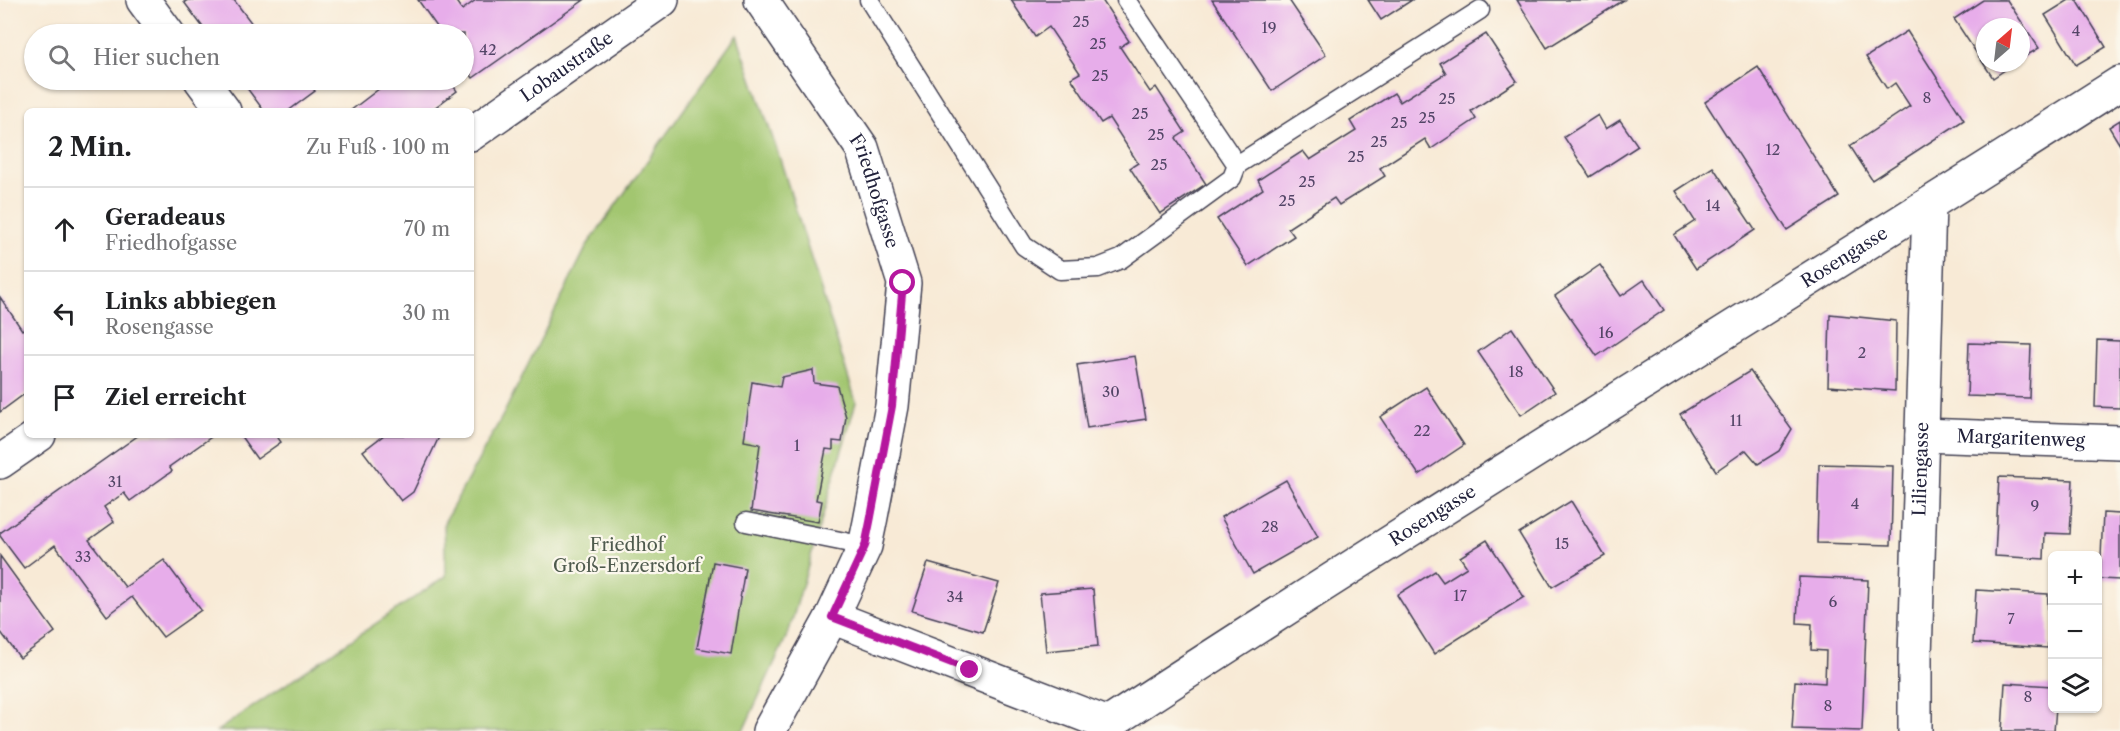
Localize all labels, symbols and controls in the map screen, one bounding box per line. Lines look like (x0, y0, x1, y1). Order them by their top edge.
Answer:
house number: 25 (1073, 12, 1089, 31)
house number: 19 (1261, 18, 1277, 37)
north arrow (1976, 18, 2030, 72)
house number: 4 (2072, 21, 2080, 40)
search box (24, 24, 474, 90)
street label: Lobaustraße (516, 27, 617, 107)
house number: 25 (1090, 34, 1106, 53)
house number: 42 (479, 40, 497, 59)
icon: search (45, 41, 78, 74)
text: Hier suchen (93, 44, 220, 71)
house number: 25 (1092, 66, 1108, 85)
house number: 8 (1923, 88, 1932, 107)
house number: 25 (1439, 89, 1455, 108)
house number: 25 (1132, 104, 1148, 123)
house number: 25 (1419, 108, 1435, 127)
house number: 25 (1391, 113, 1407, 132)
house number: 25 (1148, 125, 1164, 144)
street label: Friedhofgasse (845, 130, 904, 251)
text: 2 Min. (48, 131, 132, 163)
house number: 25 (1371, 132, 1387, 151)
text: Zu Fuß · 100 m (306, 135, 450, 159)
house number: 12 (1766, 140, 1780, 159)
house number: 25 (1348, 147, 1364, 166)
house number: 25 (1151, 155, 1167, 174)
house number: 25 (1299, 172, 1315, 191)
house number: 25 (1279, 191, 1295, 210)
house number: 14 (1706, 196, 1720, 215)
text: Geradeaus (105, 204, 225, 231)
icon: ahead (48, 213, 81, 246)
text: 70 m (404, 217, 450, 241)
street label: Rosengasse (1797, 222, 1892, 293)
text: Friedhofgasse (105, 231, 237, 255)
route start (889, 269, 915, 295)
text: Links abbiegen (105, 288, 277, 315)
icon: left (48, 297, 81, 330)
text: 30 m (402, 301, 450, 325)
text: Rosengasse (105, 315, 214, 339)
house number: 16 (1598, 323, 1614, 342)
house number: 2 (1858, 343, 1866, 362)
house number: 18 (1508, 362, 1524, 381)
icon: arrive (48, 381, 81, 414)
house number: 30 (1102, 382, 1120, 401)
text: Ziel erreicht (105, 384, 246, 411)
house number: 11 (1730, 411, 1743, 430)
house number: 22 (1413, 421, 1431, 440)
street label: Liliengasse (1908, 422, 1933, 517)
street label: Margaritenweg (1956, 425, 2086, 452)
house number: 1 (794, 436, 801, 455)
house number: 31 (108, 472, 123, 491)
street label: Rosengasse (1385, 480, 1480, 551)
house number: 4 (1851, 494, 1859, 513)
house number: 9 (2031, 496, 2039, 515)
house number: 28 (1261, 517, 1279, 536)
park label: Friedhof Groß-Enzersdorf (553, 534, 704, 577)
house number: 15 (1555, 534, 1569, 553)
house number: 33 (75, 547, 91, 566)
map controls (2048, 551, 2102, 713)
button: + (2048, 551, 2102, 605)
house number: 17 (1453, 586, 1467, 605)
house number: 34 (947, 587, 963, 606)
house number: 6 (1829, 592, 1838, 611)
button: − (2048, 605, 2102, 659)
house number: 7 (2007, 609, 2015, 628)
route end (956, 656, 982, 682)
button: layers (2048, 659, 2102, 713)
house number: 8 (2024, 687, 2033, 706)
house number: 8 (1824, 696, 1833, 715)

